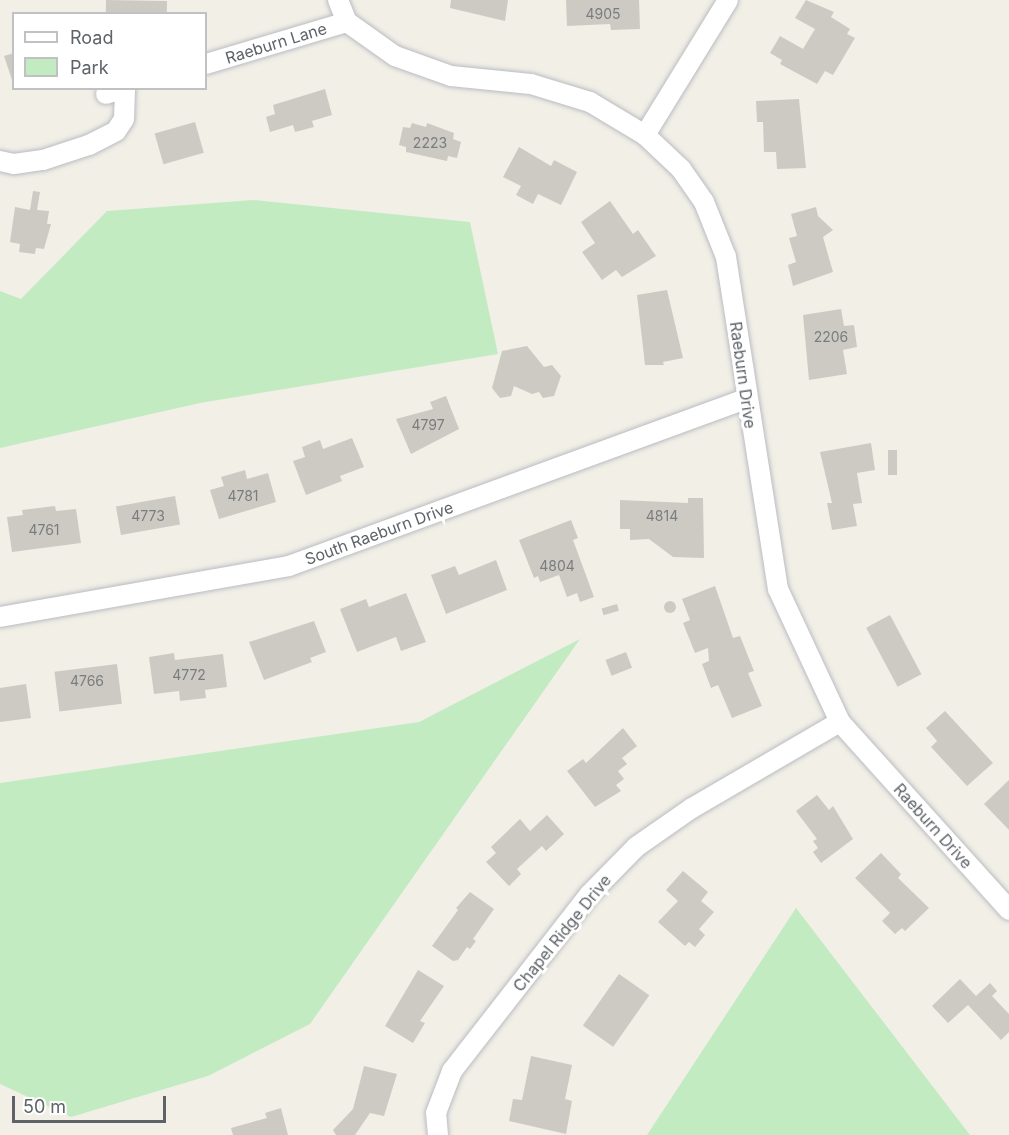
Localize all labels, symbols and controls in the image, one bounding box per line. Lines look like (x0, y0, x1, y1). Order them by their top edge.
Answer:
house number: 4905 (585, 6, 621, 22)
legend (12, 12, 207, 90)
street label: Raeburn Lane (223, 18, 329, 68)
text: Road (70, 27, 113, 48)
text: Park (70, 57, 109, 78)
house number: 2223 (413, 135, 447, 151)
street label: Raeburn Drive (726, 320, 760, 430)
house number: 2206 (814, 329, 848, 345)
house number: 4797 (411, 417, 445, 433)
house number: 4781 (227, 488, 259, 504)
street label: South Raeburn Drive (302, 497, 456, 569)
house number: 4773 (131, 508, 165, 524)
house number: 4814 (646, 508, 678, 524)
house number: 4761 (28, 522, 60, 538)
house number: 4804 (539, 558, 575, 574)
house number: 4772 (172, 667, 206, 683)
house number: 4766 (70, 673, 104, 689)
street label: Raeburn Drive (890, 780, 976, 872)
street label: Chapel Ridge Drive (509, 871, 615, 995)
scale bar (15, 1084, 170, 1122)
text: 50 m (23, 1096, 66, 1117)

